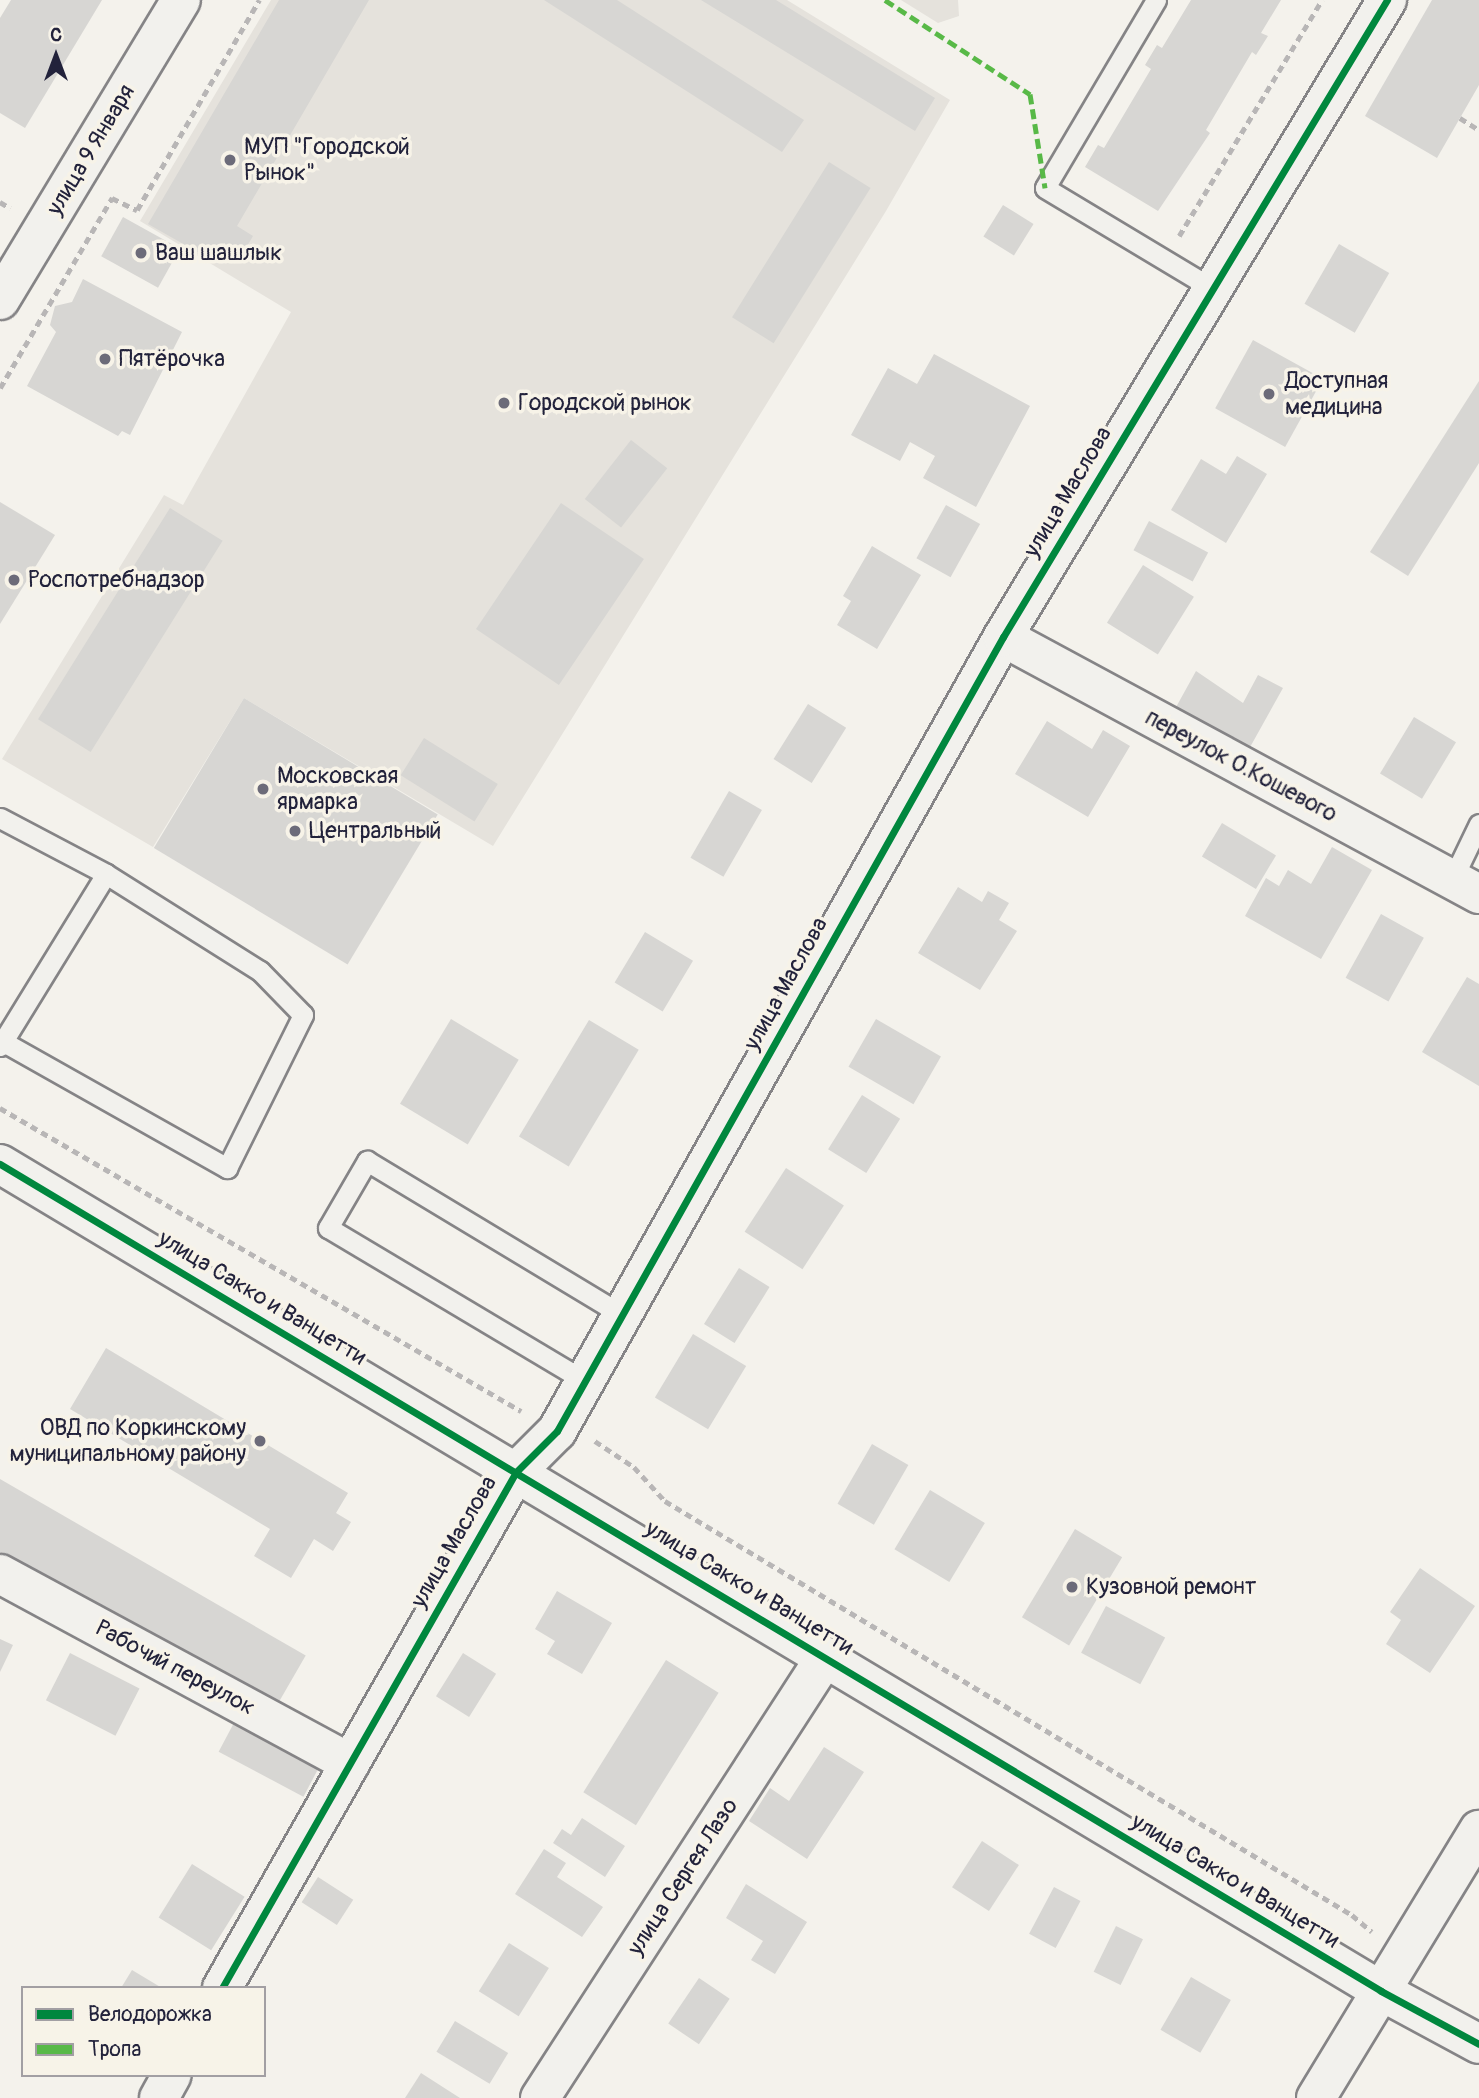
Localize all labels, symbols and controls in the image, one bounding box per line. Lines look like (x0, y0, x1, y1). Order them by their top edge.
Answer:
north arrow (21, 21, 91, 91)
text: С (50, 23, 62, 47)
street label: улица 9 Января (41, 80, 141, 220)
place label: МУП "Городской Рынок" (244, 133, 410, 187)
marker: МУП "Городской Рынок" (222, 152, 238, 168)
place label: Ваш шашлык (155, 239, 282, 267)
marker: Ваш шашлык (133, 245, 149, 261)
place label: Пятёрочка (119, 345, 225, 373)
marker: Пятёрочка (97, 351, 113, 367)
place label: Доступная медицина (1285, 367, 1388, 421)
marker: Доступная медицина (1259, 384, 1279, 404)
place label: Городской рынок (518, 389, 692, 417)
marker: Городской рынок (496, 395, 512, 411)
street label: улица Маслова (1018, 422, 1118, 562)
place label: Роспотребнадзор (28, 566, 205, 594)
marker: Роспотребнадзор (6, 572, 22, 588)
street label: переулок О.Кошевого (1140, 704, 1342, 828)
place label: Московская ярмарка (277, 762, 398, 816)
marker: Московская ярмарка (255, 781, 271, 797)
place label: Центральный (309, 817, 441, 845)
marker: Центральный (287, 823, 303, 839)
street label: улица Маслова (738, 913, 834, 1055)
street label: улица Сакко и Ванцетти (153, 1225, 371, 1371)
place label: ОВД по Коркинскому муниципальному району (10, 1414, 246, 1468)
marker: ОВД по Коркинскому муниципальному району (252, 1433, 268, 1449)
street label: улица Маслова (405, 1471, 503, 1613)
street label: улица Сакко и Ванцетти (640, 1515, 858, 1661)
place label: Кузовной ремонт (1086, 1573, 1256, 1601)
marker: Кузовной ремонт (1064, 1579, 1080, 1595)
street label: Рабочий переулок (91, 1614, 259, 1722)
street label: улица Сергея Лазо (622, 1793, 744, 1961)
street label: улица Сакко и Ванцетти (1126, 1808, 1344, 1954)
legend (21, 1986, 266, 2077)
text: Велодорожка (88, 2001, 212, 2028)
text: Тропа (88, 2036, 141, 2063)

